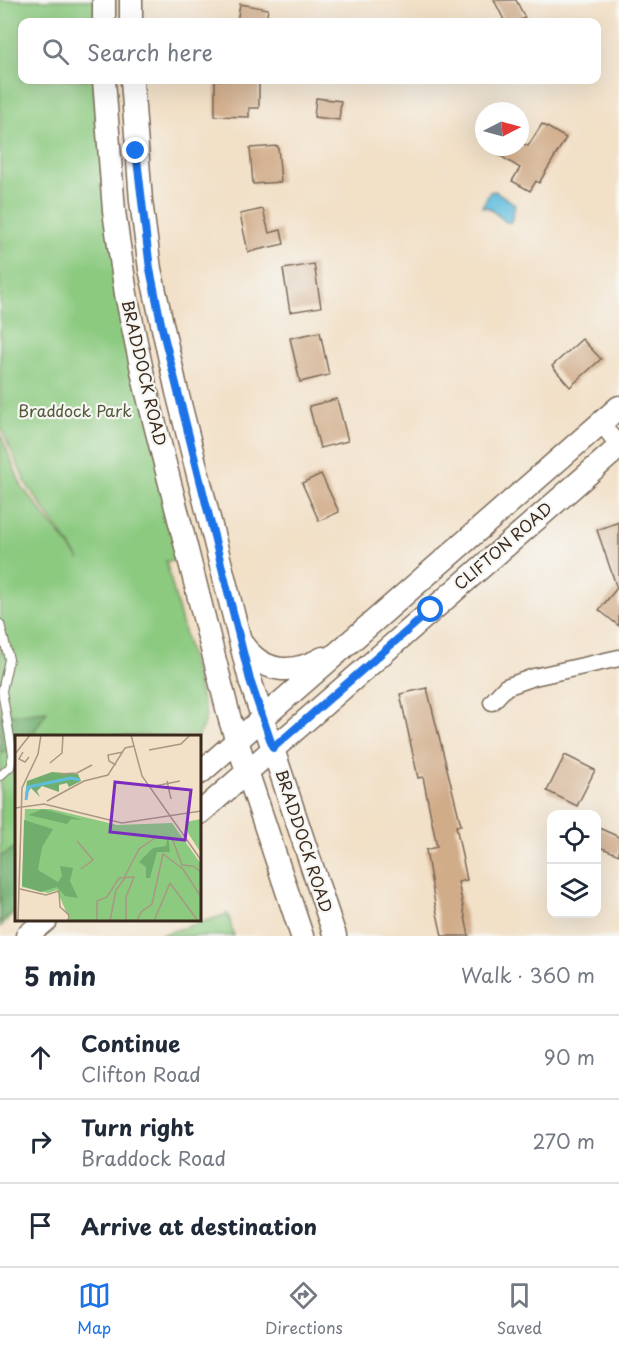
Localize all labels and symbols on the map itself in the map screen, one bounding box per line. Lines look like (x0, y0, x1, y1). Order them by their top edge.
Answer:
north arrow (475, 102, 529, 156)
route end (122, 137, 148, 163)
street label: BRADDOCK ROAD (117, 298, 173, 448)
park label: Braddock Park (18, 398, 132, 422)
street label: CLIFTON ROAD (448, 496, 557, 595)
route start (417, 596, 443, 622)
inset map (15, 735, 201, 921)
street label: BRADDOCK ROAD (271, 766, 339, 915)

